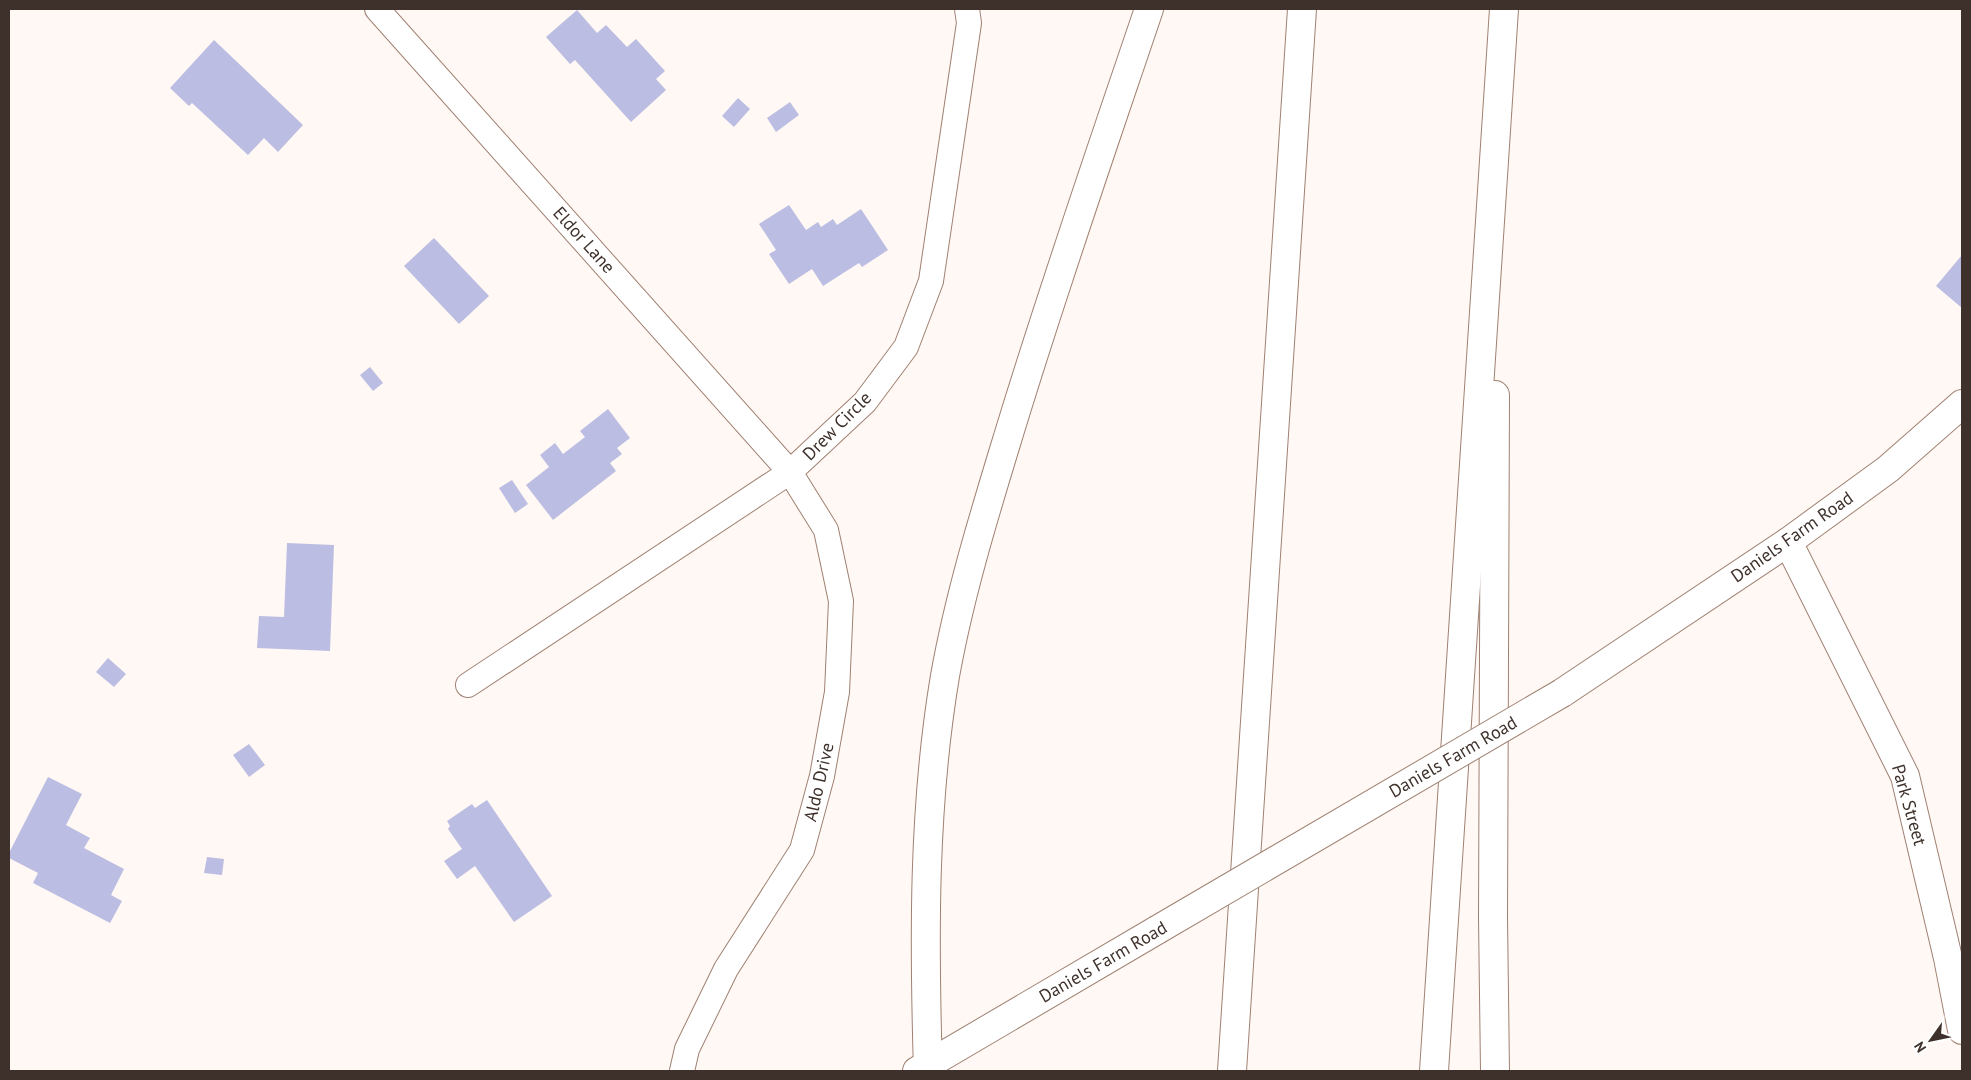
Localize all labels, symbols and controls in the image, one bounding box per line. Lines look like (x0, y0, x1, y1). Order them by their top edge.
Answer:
street label: Eldor Lane (548, 201, 620, 278)
street label: Drew Circle (797, 386, 876, 465)
street label: Daniels Farm Road (1726, 486, 1857, 587)
street label: Daniels Farm Road (1385, 711, 1521, 803)
street label: Aldo Drive (798, 740, 839, 824)
street label: Park Street (1887, 762, 1932, 848)
street label: Daniels Farm Road (1035, 916, 1171, 1008)
north arrow (1906, 1015, 1956, 1065)
text: N (1910, 1038, 1930, 1056)

